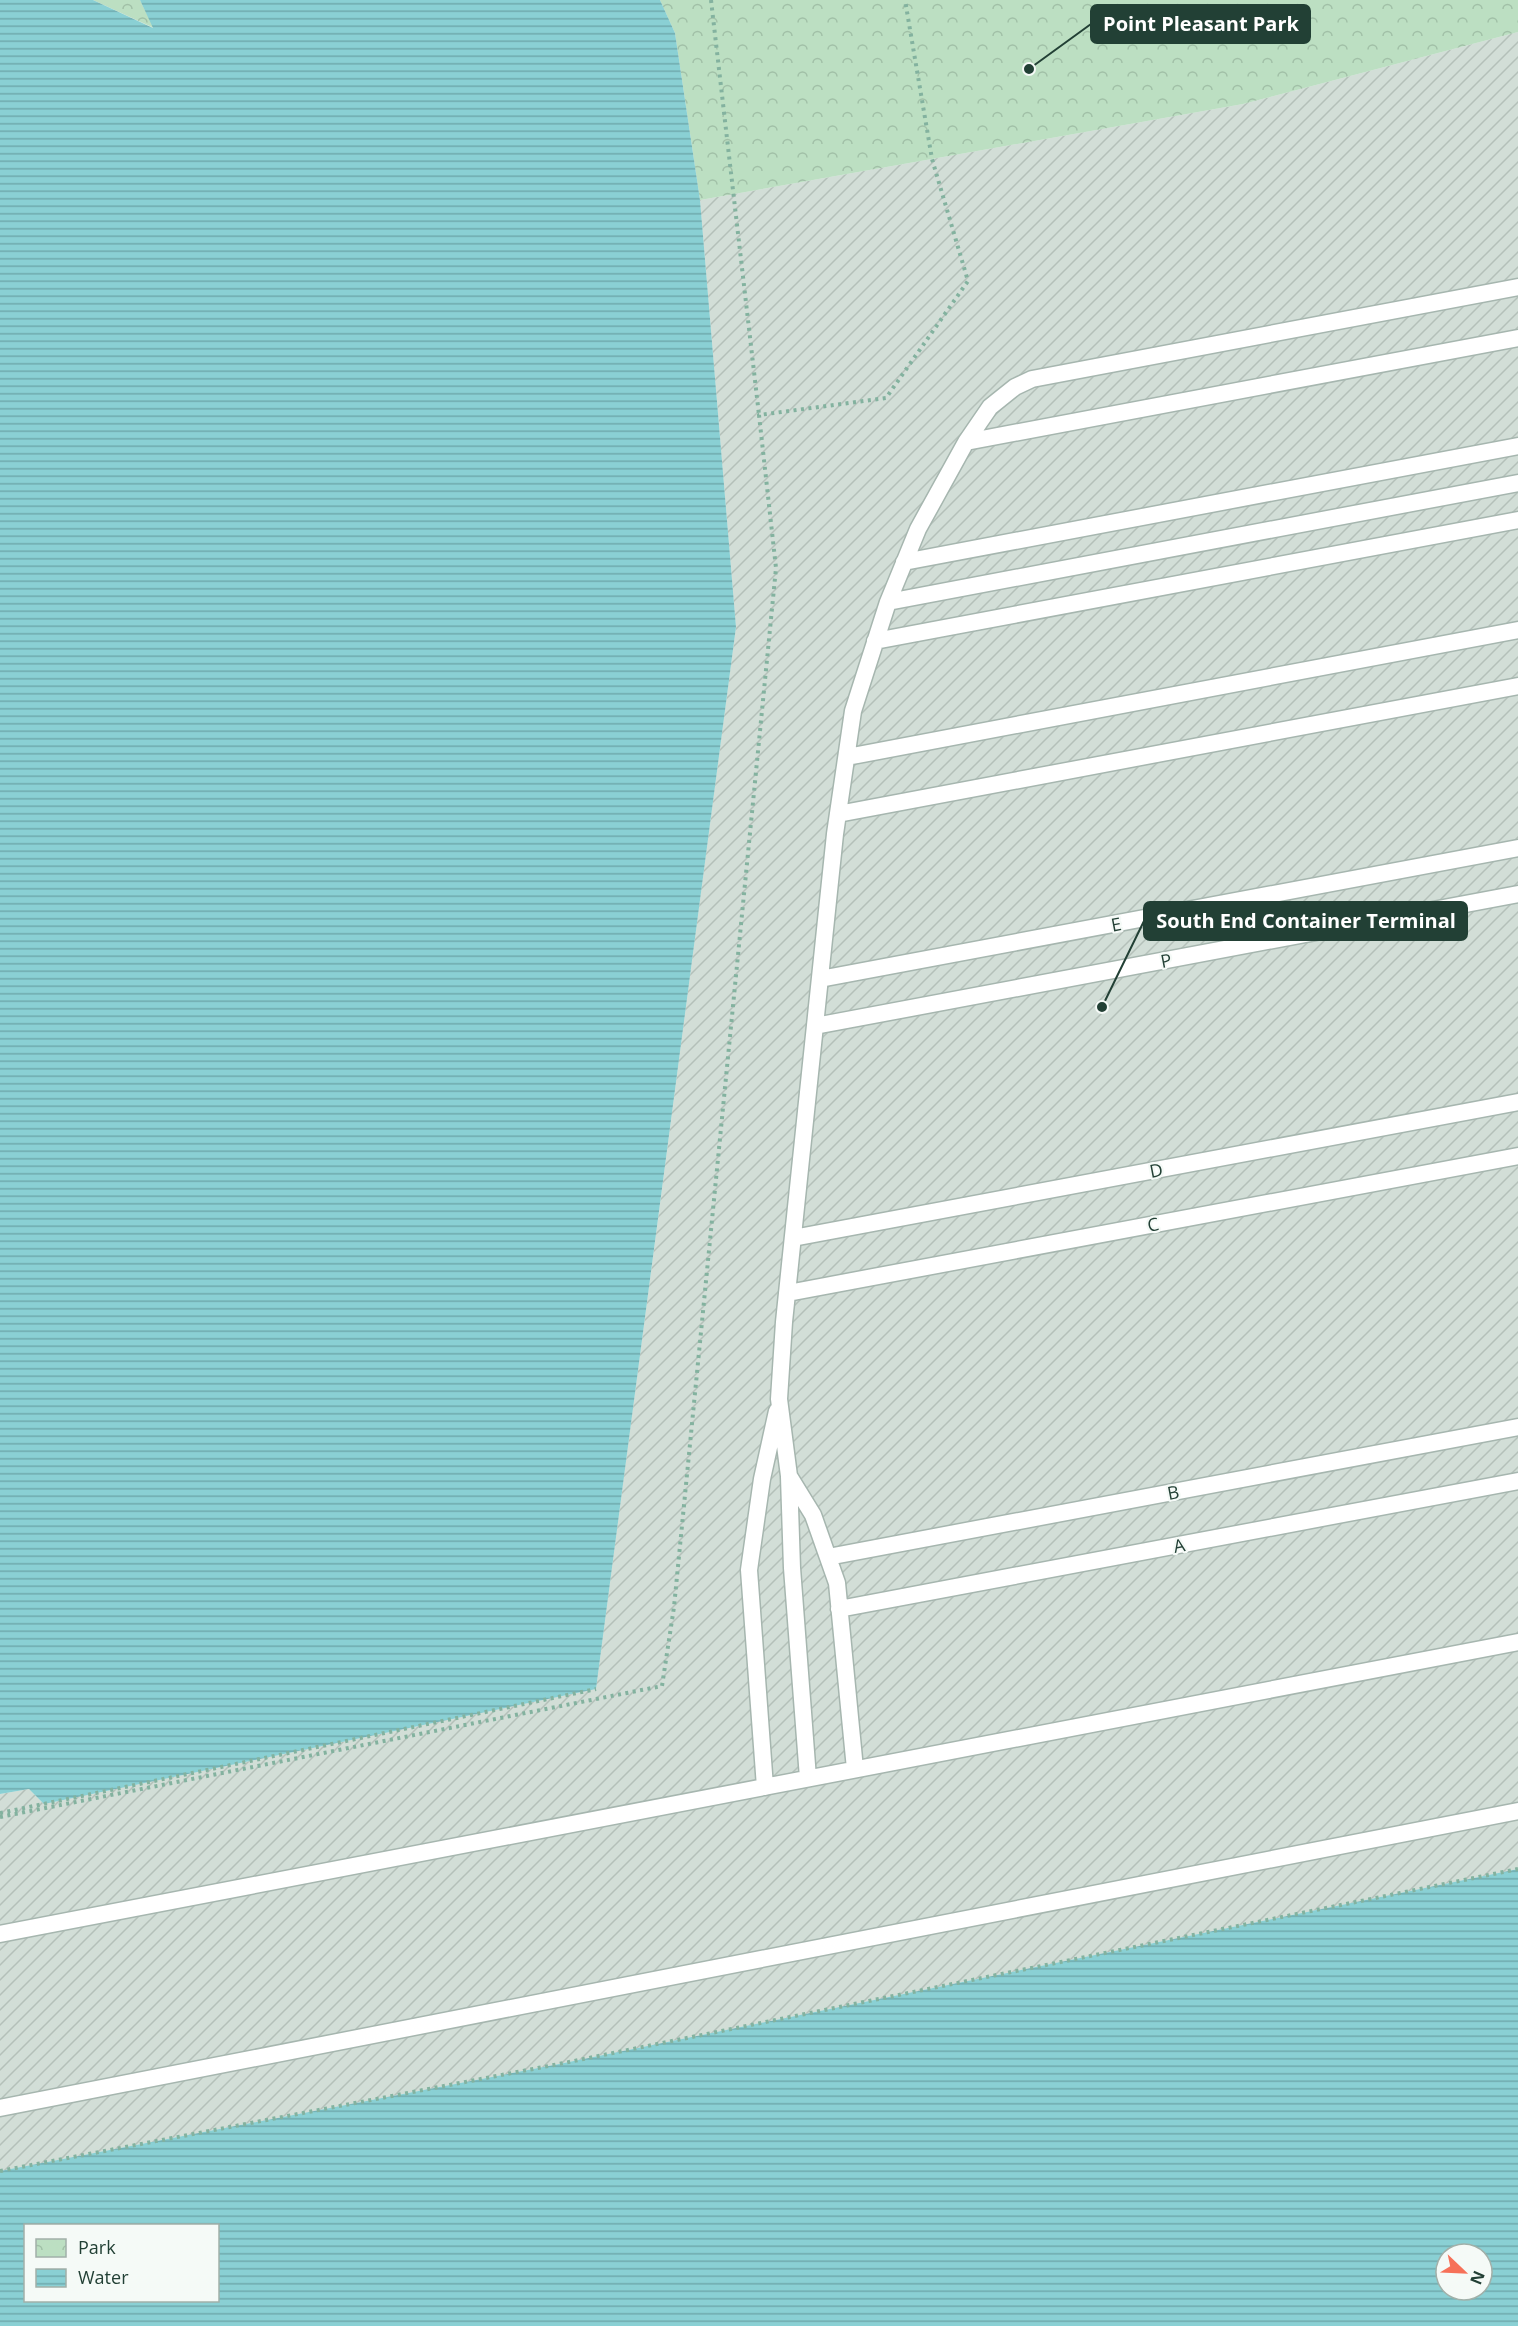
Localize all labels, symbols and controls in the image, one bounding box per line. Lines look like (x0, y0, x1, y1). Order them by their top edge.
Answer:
callout: Point Pleasant Park (1091, 5, 1310, 43)
text: Point Pleasant Park (1103, 10, 1299, 37)
callout: South End Container Terminal (1144, 902, 1467, 940)
text: South End Container Terminal (1156, 907, 1456, 934)
street label: E (1109, 911, 1123, 937)
street label: P (1158, 947, 1174, 973)
street label: D (1147, 1157, 1165, 1183)
street label: C (1145, 1211, 1161, 1237)
street label: B (1165, 1479, 1181, 1505)
street label: A (1171, 1532, 1187, 1558)
legend (24, 2224, 219, 2302)
text: Park (78, 2235, 116, 2259)
north arrow (1434, 2242, 1494, 2302)
text: Water (78, 2265, 129, 2289)
text: N (1465, 2268, 1490, 2288)

